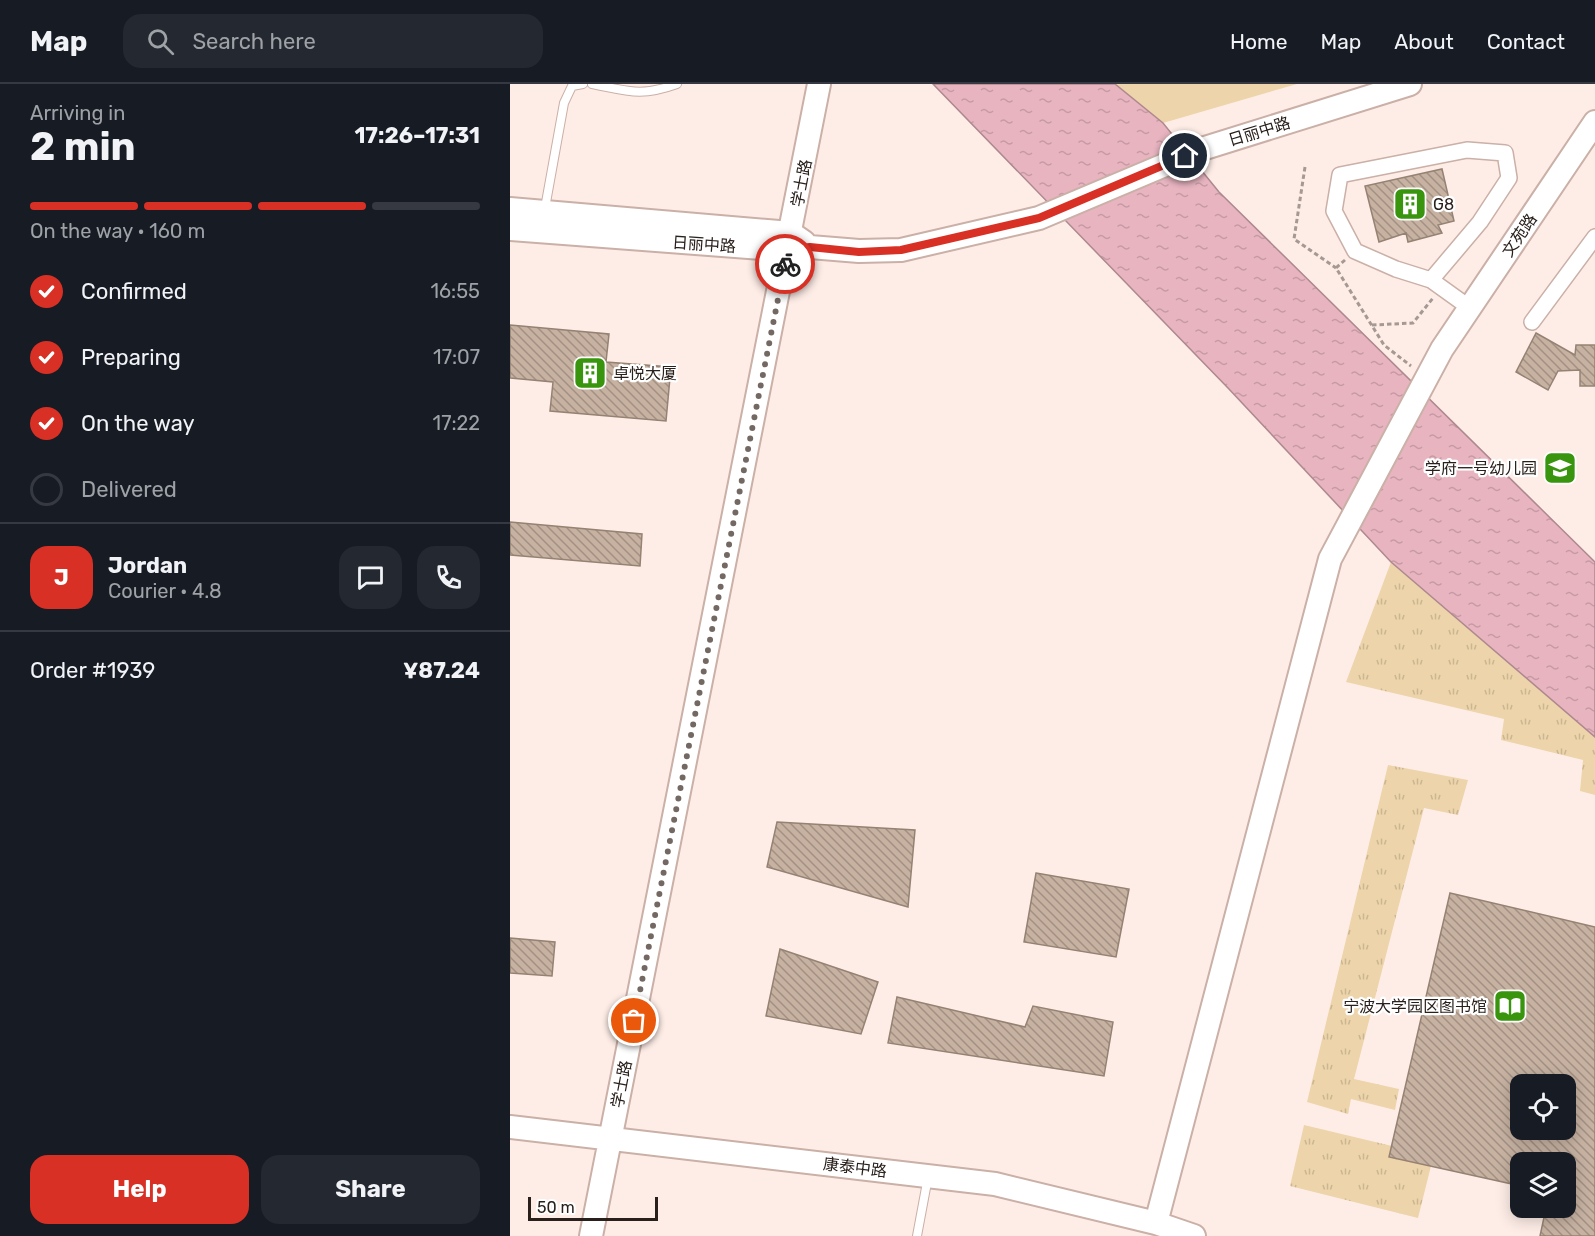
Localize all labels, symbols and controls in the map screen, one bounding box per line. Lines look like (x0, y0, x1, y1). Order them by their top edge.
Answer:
search box (123, 14, 543, 68)
text: Map (30, 25, 87, 58)
icon: search (144, 25, 177, 58)
text: Search here (192, 28, 316, 55)
text: Home (1230, 29, 1287, 54)
text: Map (1320, 29, 1361, 54)
text: About (1394, 29, 1454, 54)
text: Contact (1487, 29, 1565, 54)
text: Arriving in (30, 101, 125, 125)
street label: 日丽中路 (1226, 113, 1293, 150)
text: 17:26–17:31 (354, 122, 480, 149)
text: 2 min (30, 124, 136, 170)
pin (1159, 130, 1210, 181)
icon: home (1168, 139, 1201, 172)
street label: 学士路 (788, 158, 815, 208)
building icon: G8 (1392, 186, 1428, 222)
place label: G8 (1433, 195, 1454, 214)
street label: 文苑路 (1498, 210, 1541, 260)
text: On the way · 160 m (30, 219, 205, 243)
street label: 日丽中路 (671, 233, 737, 256)
courier (755, 234, 815, 294)
icon: bike (769, 248, 802, 281)
icon: check (30, 275, 63, 308)
text: Confirmed (81, 278, 187, 305)
text: 16:55 (431, 279, 480, 303)
icon: check (30, 341, 63, 374)
text: Preparing (81, 344, 181, 371)
text: 17:07 (433, 345, 480, 369)
building icon: 卓悦大厦 (572, 355, 608, 391)
place label: 卓悦大厦 (613, 364, 677, 383)
icon: check (30, 407, 63, 440)
text: On the way (81, 410, 195, 437)
text: 17:22 (433, 411, 480, 435)
school or university icon: 学府一号幼儿园 (1542, 450, 1578, 486)
place label: 学府一号幼儿园 (1425, 459, 1537, 478)
text: Delivered (81, 476, 177, 503)
button: chat (339, 546, 402, 609)
button: phone (417, 546, 480, 609)
text: Jordan (108, 552, 187, 579)
text: J (54, 564, 69, 591)
text: Courier · 4.8 (108, 579, 222, 603)
text: Order #1939 (30, 657, 155, 684)
text: ¥87.24 (403, 657, 480, 684)
library icon: 宁波大学园区图书馆 (1492, 988, 1528, 1024)
pin (608, 995, 659, 1046)
place label: 宁波大学园区图书馆 (1343, 997, 1487, 1016)
icon: bag (617, 1004, 650, 1037)
street label: 学士路 (608, 1059, 635, 1109)
map controls (1510, 1074, 1576, 1218)
button: locate (1510, 1074, 1576, 1140)
button: layers (1510, 1152, 1576, 1218)
street label: 康泰中路 (822, 1154, 888, 1181)
button: Help (30, 1155, 249, 1224)
button: Share (261, 1155, 480, 1224)
scale bar (528, 1194, 658, 1222)
text: 50 m (537, 1198, 575, 1217)

